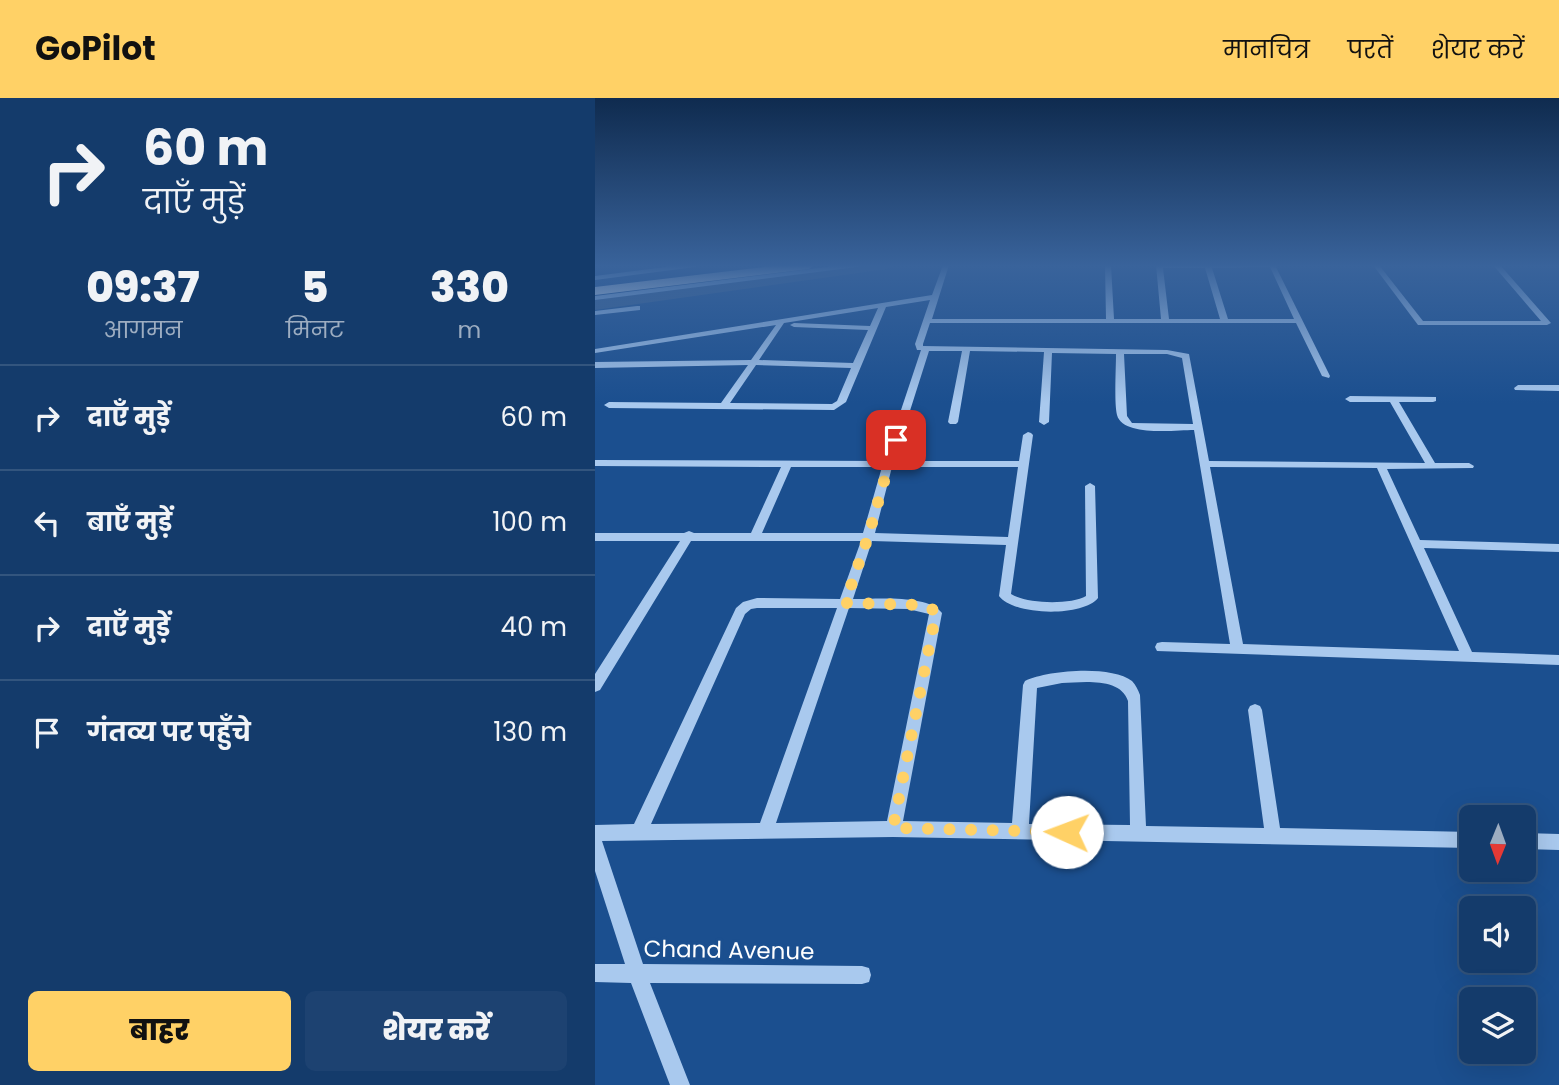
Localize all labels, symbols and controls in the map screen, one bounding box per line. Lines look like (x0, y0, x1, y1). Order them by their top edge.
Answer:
text: GoPilot (35, 25, 156, 72)
text: मानचित्र (1223, 33, 1310, 66)
text: परतें (1348, 33, 1393, 66)
text: शेयर करें (1431, 33, 1524, 66)
text: 60 m (143, 114, 268, 182)
icon: right (28, 126, 119, 217)
text: दाएँ मुड़ें (143, 179, 245, 224)
text: 09:37 (86, 258, 200, 317)
text: 5 (301, 258, 328, 317)
text: 330 (430, 258, 509, 317)
text: आगमन (103, 314, 182, 346)
text: मिनट (286, 314, 344, 346)
text: m (457, 314, 481, 346)
icon: right (28, 399, 66, 437)
text: दाएँ मुड़ें (87, 399, 170, 435)
text: 60 m (500, 399, 567, 435)
pin (866, 410, 926, 470)
icon: arrive (877, 421, 915, 459)
icon: left (28, 504, 66, 542)
text: बाएँ मुड़ें (87, 504, 172, 540)
text: 100 m (492, 504, 567, 540)
icon: right (28, 609, 66, 647)
text: दाएँ मुड़ें (87, 609, 170, 645)
text: 40 m (501, 609, 567, 645)
icon: arrive (28, 714, 66, 752)
text: गंतव्य पर पहुँचे (87, 714, 251, 750)
text: 130 m (493, 714, 567, 750)
position arrow (1030, 795, 1104, 869)
north arrow (1459, 805, 1537, 882)
map controls (1459, 805, 1536, 1064)
button: sound (1459, 896, 1536, 973)
street label: Chand Avenue (643, 933, 815, 967)
button: layers (1459, 987, 1536, 1064)
button: बाहर (28, 991, 291, 1071)
button: शेयर करें (305, 991, 567, 1071)

